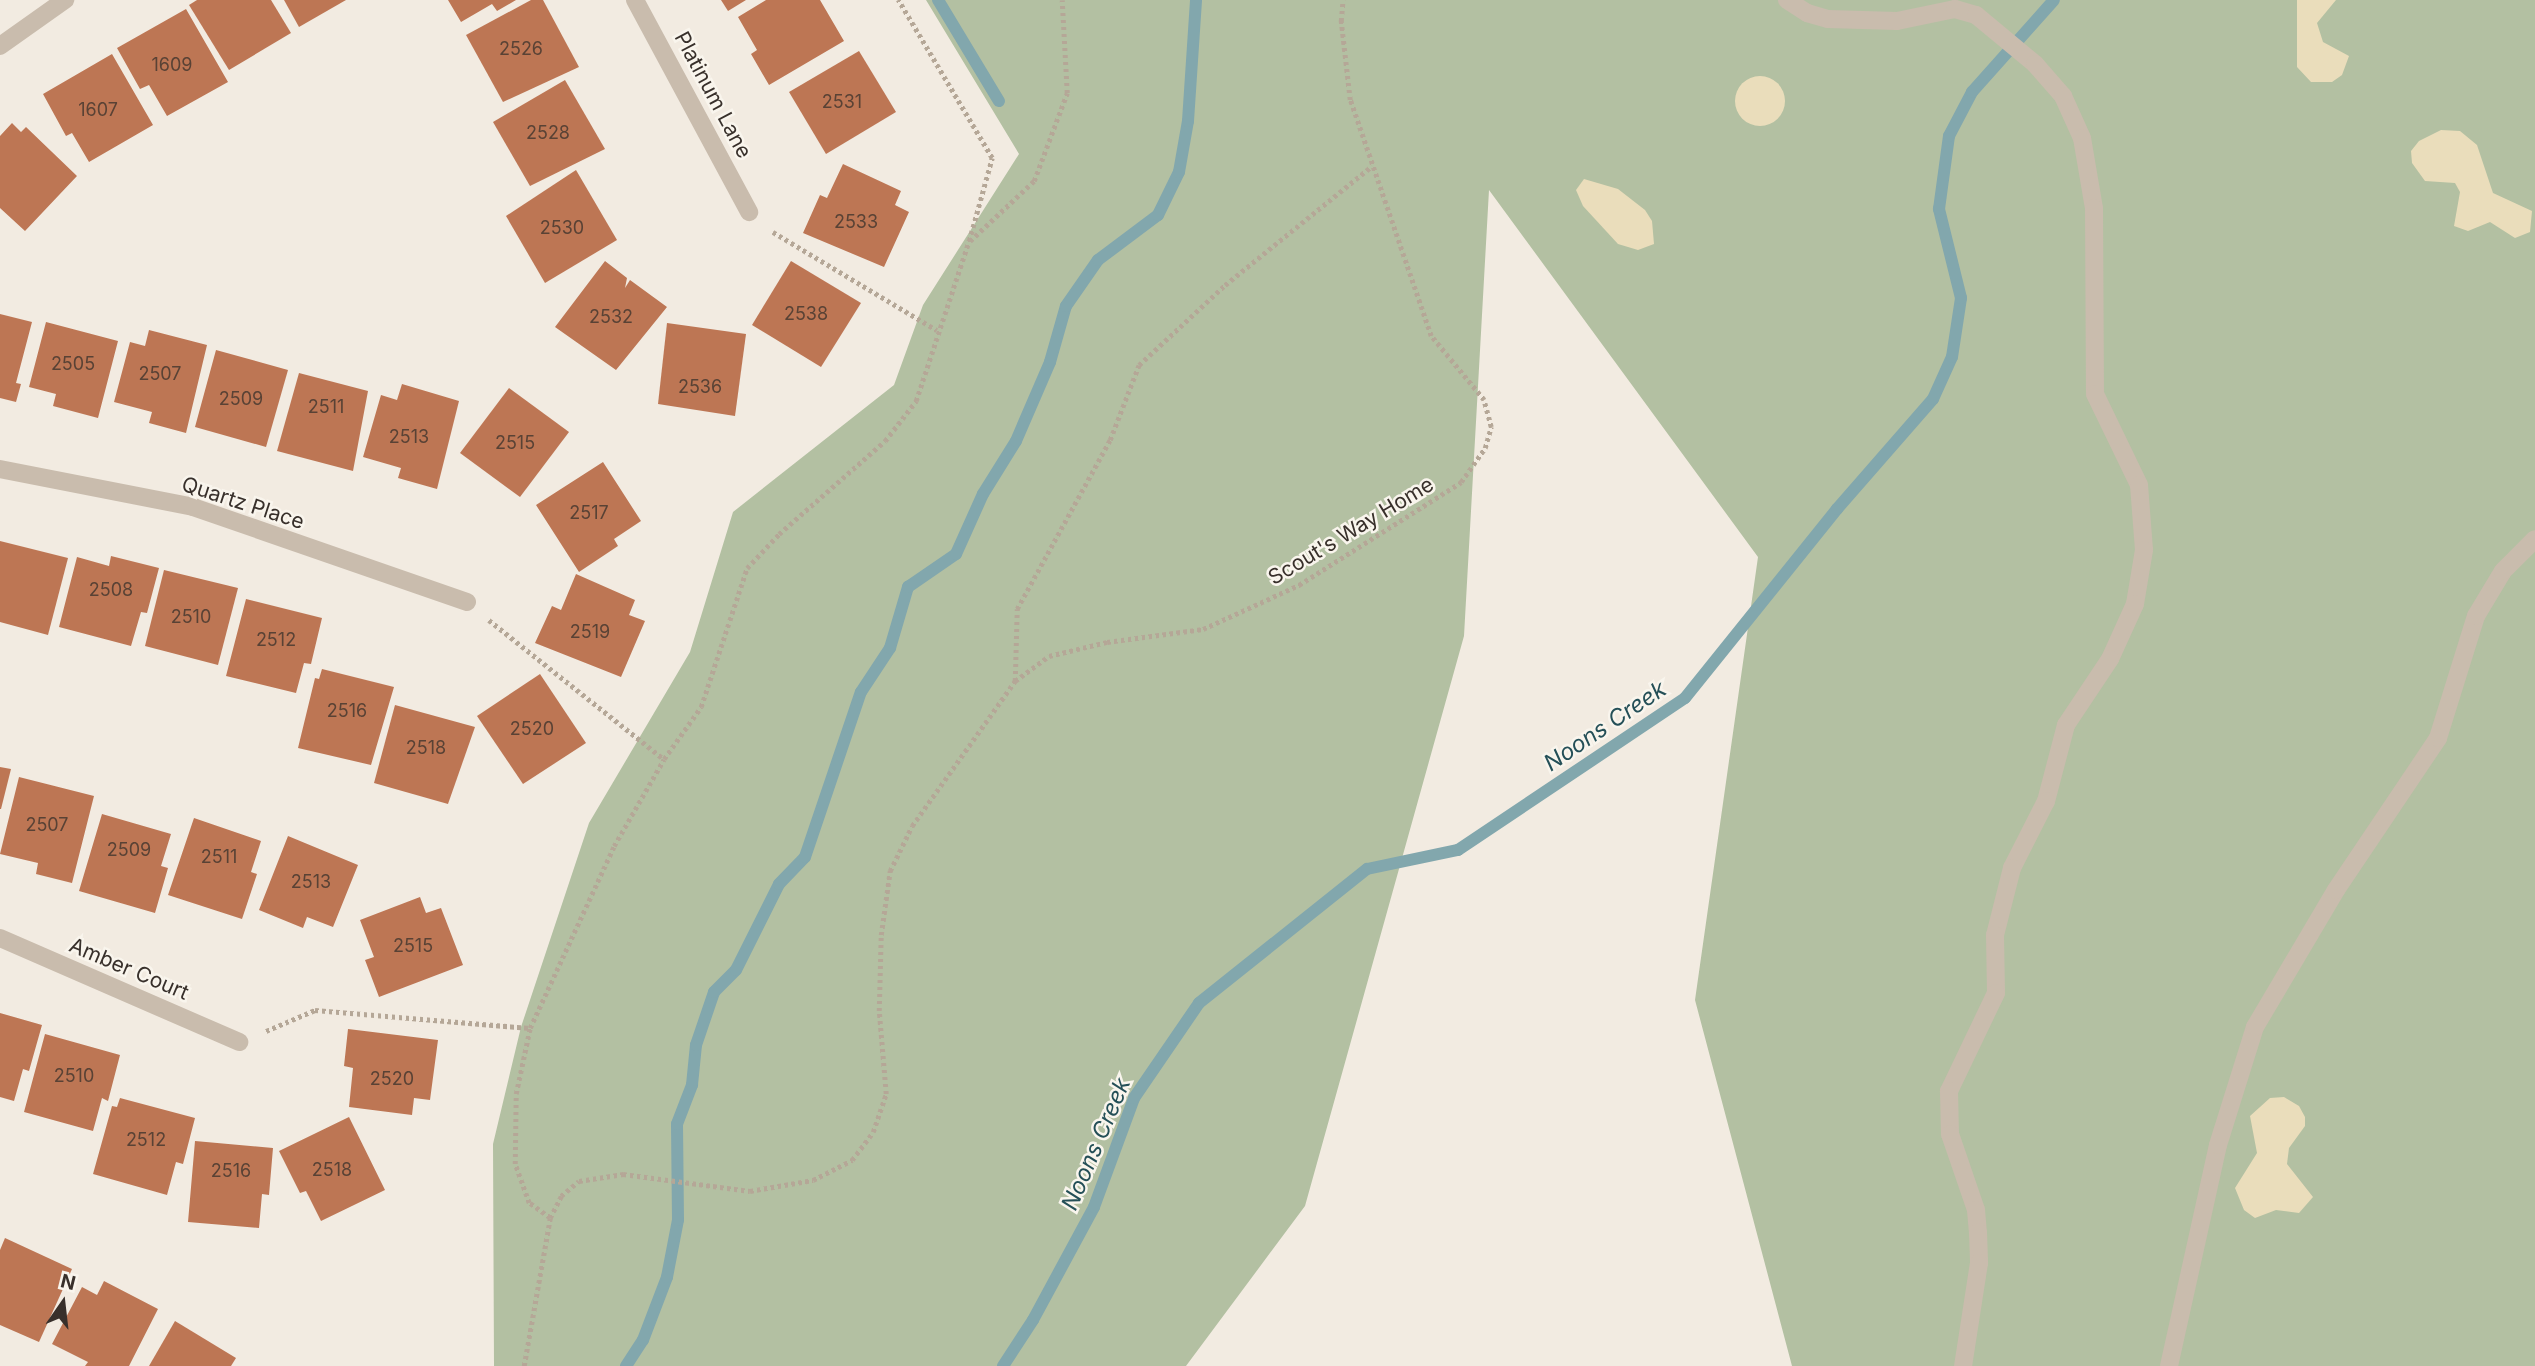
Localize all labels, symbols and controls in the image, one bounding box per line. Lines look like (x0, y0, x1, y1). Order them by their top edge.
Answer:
street label: Platinum Lane (669, 27, 757, 163)
house number: 2526 (499, 38, 543, 60)
house number: 1609 (151, 54, 193, 76)
house number: 2531 (822, 91, 862, 113)
house number: 1607 (78, 99, 118, 121)
house number: 2528 (526, 122, 570, 144)
house number: 2533 (834, 211, 878, 233)
house number: 2530 (540, 217, 584, 239)
house number: 2538 (784, 303, 828, 325)
house number: 2532 (589, 306, 633, 328)
house number: 2505 (51, 353, 95, 375)
house number: 2507 (138, 363, 182, 385)
house number: 2536 (678, 376, 722, 398)
house number: 2509 (219, 388, 263, 410)
house number: 2511 (308, 396, 344, 418)
house number: 2513 (389, 426, 429, 448)
house number: 2515 (495, 432, 535, 454)
street label: Quartz Place (179, 471, 307, 535)
street label: Scout's Way Home (1264, 472, 1438, 590)
house number: 2517 (569, 502, 609, 524)
house number: 2508 (89, 579, 133, 601)
house number: 2510 (171, 606, 211, 628)
house number: 2519 (570, 621, 610, 643)
house number: 2512 (256, 629, 296, 651)
water label: Noons Creek (1539, 675, 1671, 777)
house number: 2516 (327, 700, 367, 722)
house number: 2520 (510, 718, 554, 740)
house number: 2518 (406, 737, 446, 759)
house number: 2507 (25, 814, 69, 836)
house number: 2509 (107, 839, 151, 861)
house number: 2511 (201, 846, 237, 868)
house number: 2513 (291, 871, 331, 893)
street label: Amber Court (66, 933, 192, 1005)
house number: 2515 (393, 935, 433, 957)
house number: 2510 (54, 1065, 94, 1087)
house number: 2520 (370, 1068, 414, 1090)
water label: Noons Creek (1056, 1074, 1136, 1214)
house number: 2512 (126, 1129, 166, 1151)
house number: 2518 (312, 1159, 352, 1181)
house number: 2516 (211, 1160, 251, 1182)
north arrow (28, 1268, 98, 1338)
text: N (58, 1269, 78, 1295)

